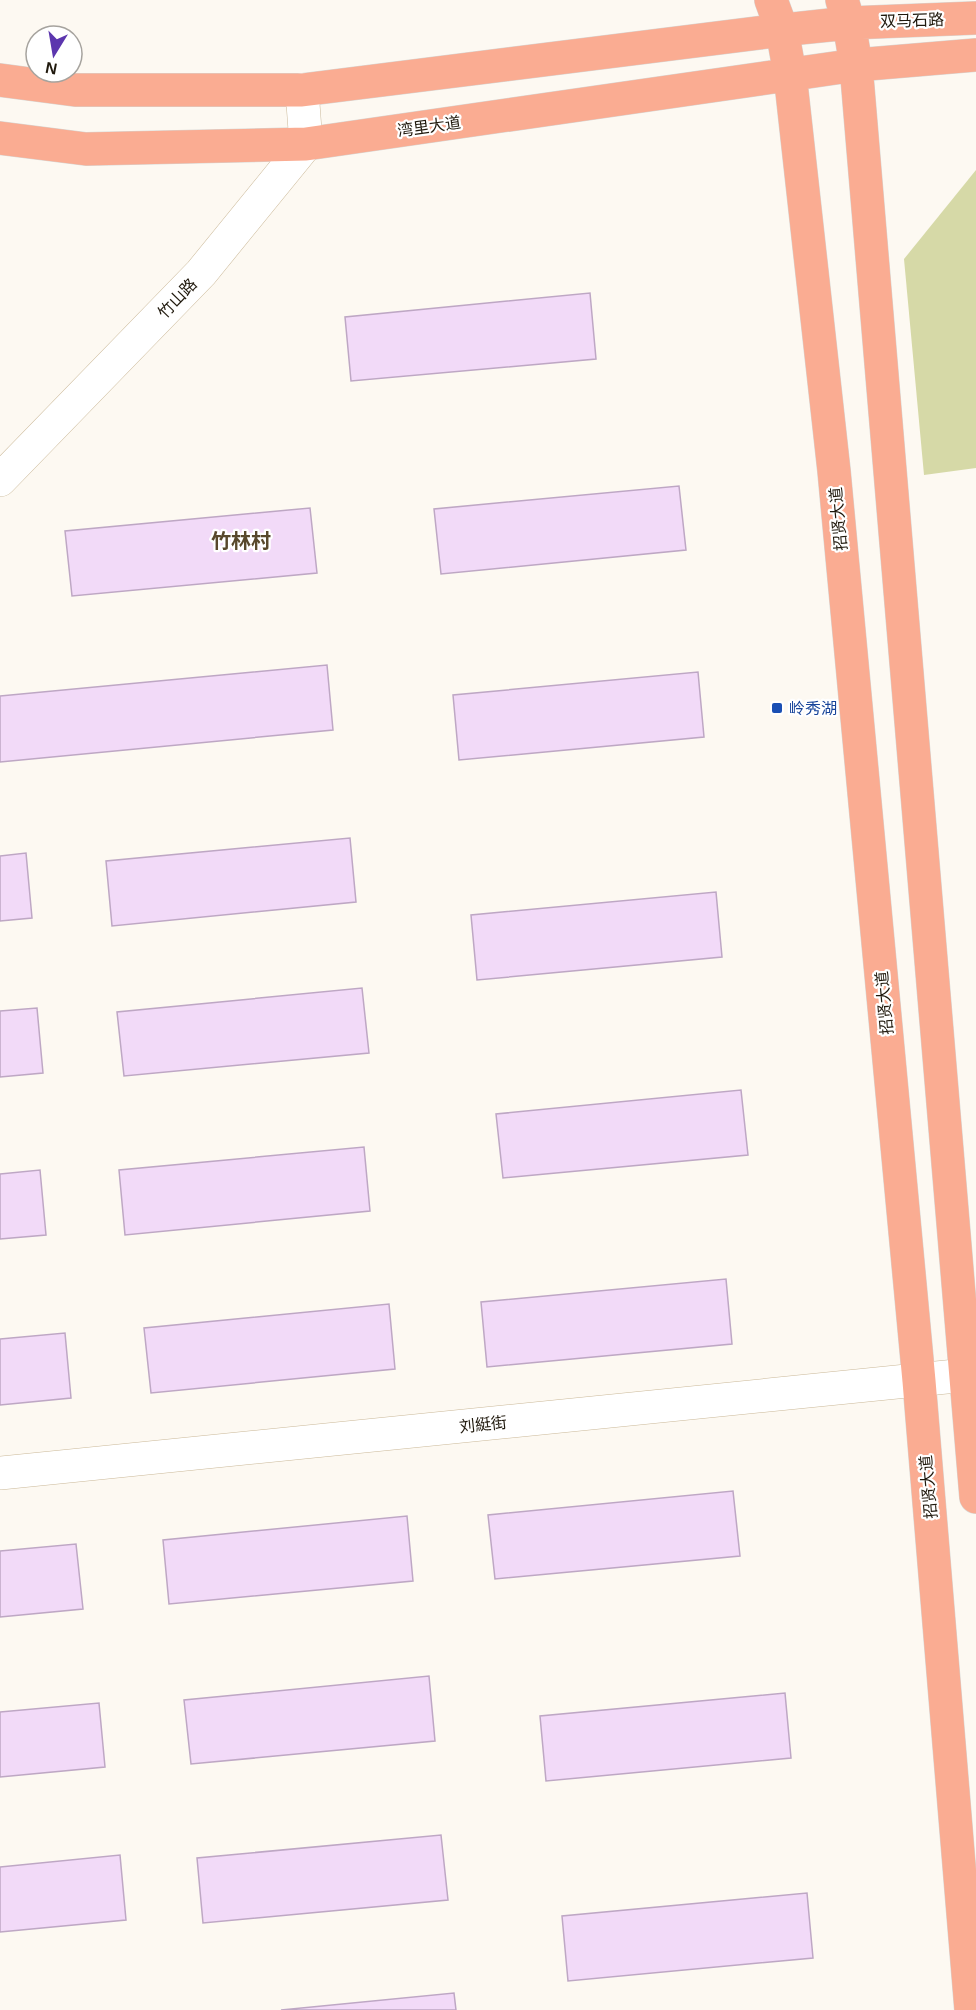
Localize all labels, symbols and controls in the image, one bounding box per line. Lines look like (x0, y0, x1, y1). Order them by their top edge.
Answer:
street label: 双马石路 (880, 11, 944, 30)
north arrow (24, 24, 84, 84)
text: N (44, 59, 59, 78)
street label: 湾里大道 (396, 114, 462, 139)
street label: 竹山路 (155, 275, 200, 322)
street label: 招贤大道 (827, 486, 850, 552)
district label: 竹林村 (211, 530, 271, 552)
place label: 岭秀湖 (789, 700, 837, 717)
marker: 岭秀湖 (770, 701, 784, 715)
street label: 招贤大道 (873, 970, 896, 1036)
street label: 刘綎街 (458, 1414, 508, 1435)
street label: 招贤大道 (917, 1454, 940, 1520)

